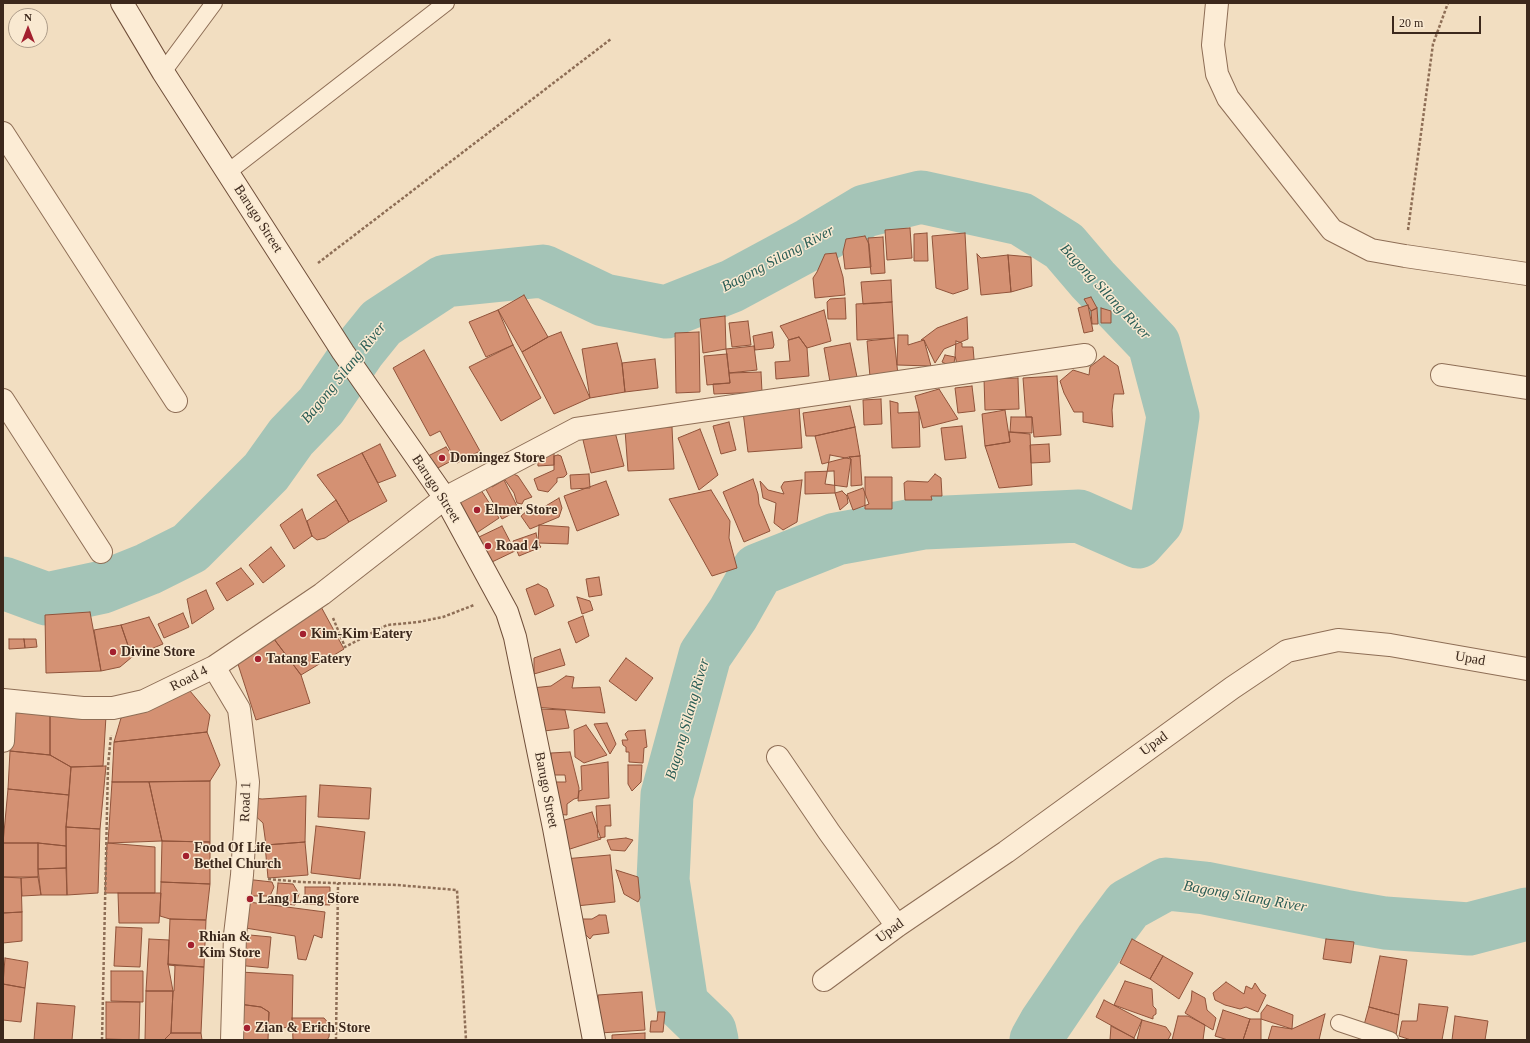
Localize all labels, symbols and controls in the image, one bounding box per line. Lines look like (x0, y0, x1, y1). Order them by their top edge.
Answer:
north arrow (8, 8, 48, 48)
scale bar (1394, 8, 1483, 34)
text: N (24, 11, 32, 23)
text: 20 m (1399, 16, 1423, 30)
street label: Barugo Street (230, 182, 286, 256)
water label: Bagong Silang River (719, 222, 837, 296)
water label: Bagong Silang River (1056, 240, 1154, 344)
water label: Bagong Silang River (298, 319, 390, 427)
place label: Domingez Store (450, 450, 545, 466)
street label: Barugo Street (408, 452, 464, 526)
marker: Domingez Store (437, 453, 447, 463)
place label: Elmer Store (485, 502, 557, 518)
marker: Elmer Store (472, 505, 482, 515)
place label: Road 4 (496, 538, 538, 554)
marker: Road 4 (483, 541, 493, 551)
place label: Kim-Kim Eatery (311, 626, 412, 642)
marker: Kim-Kim Eatery (298, 629, 308, 639)
place label: Divine Store (121, 644, 195, 660)
marker: Divine Store (108, 647, 118, 657)
street label: Upad (1454, 648, 1486, 670)
place label: Tatang Eatery (266, 651, 351, 667)
marker: Tatang Eatery (253, 654, 263, 664)
water label: Bagong Silang River (662, 656, 714, 782)
street label: Road 4 (167, 662, 211, 696)
street label: Upad (1137, 728, 1171, 760)
street label: Barugo Street (530, 750, 562, 830)
street label: Road 1 (237, 782, 255, 822)
place label: Food Of Life Bethel Church (194, 840, 281, 872)
marker: Food Of Life Bethel Church (181, 851, 191, 861)
water label: Bagong Silang River (1182, 877, 1308, 917)
place label: Lang Lang Store (258, 891, 359, 907)
marker: Lang Lang Store (245, 894, 255, 904)
street label: Upad (873, 915, 907, 947)
place label: Rhian & Kim Store (199, 929, 261, 962)
marker: Rhian & Kim Store (186, 940, 196, 950)
place label: Zian & Erich Store (255, 1020, 370, 1036)
marker: Zian & Erich Store (242, 1023, 252, 1033)

